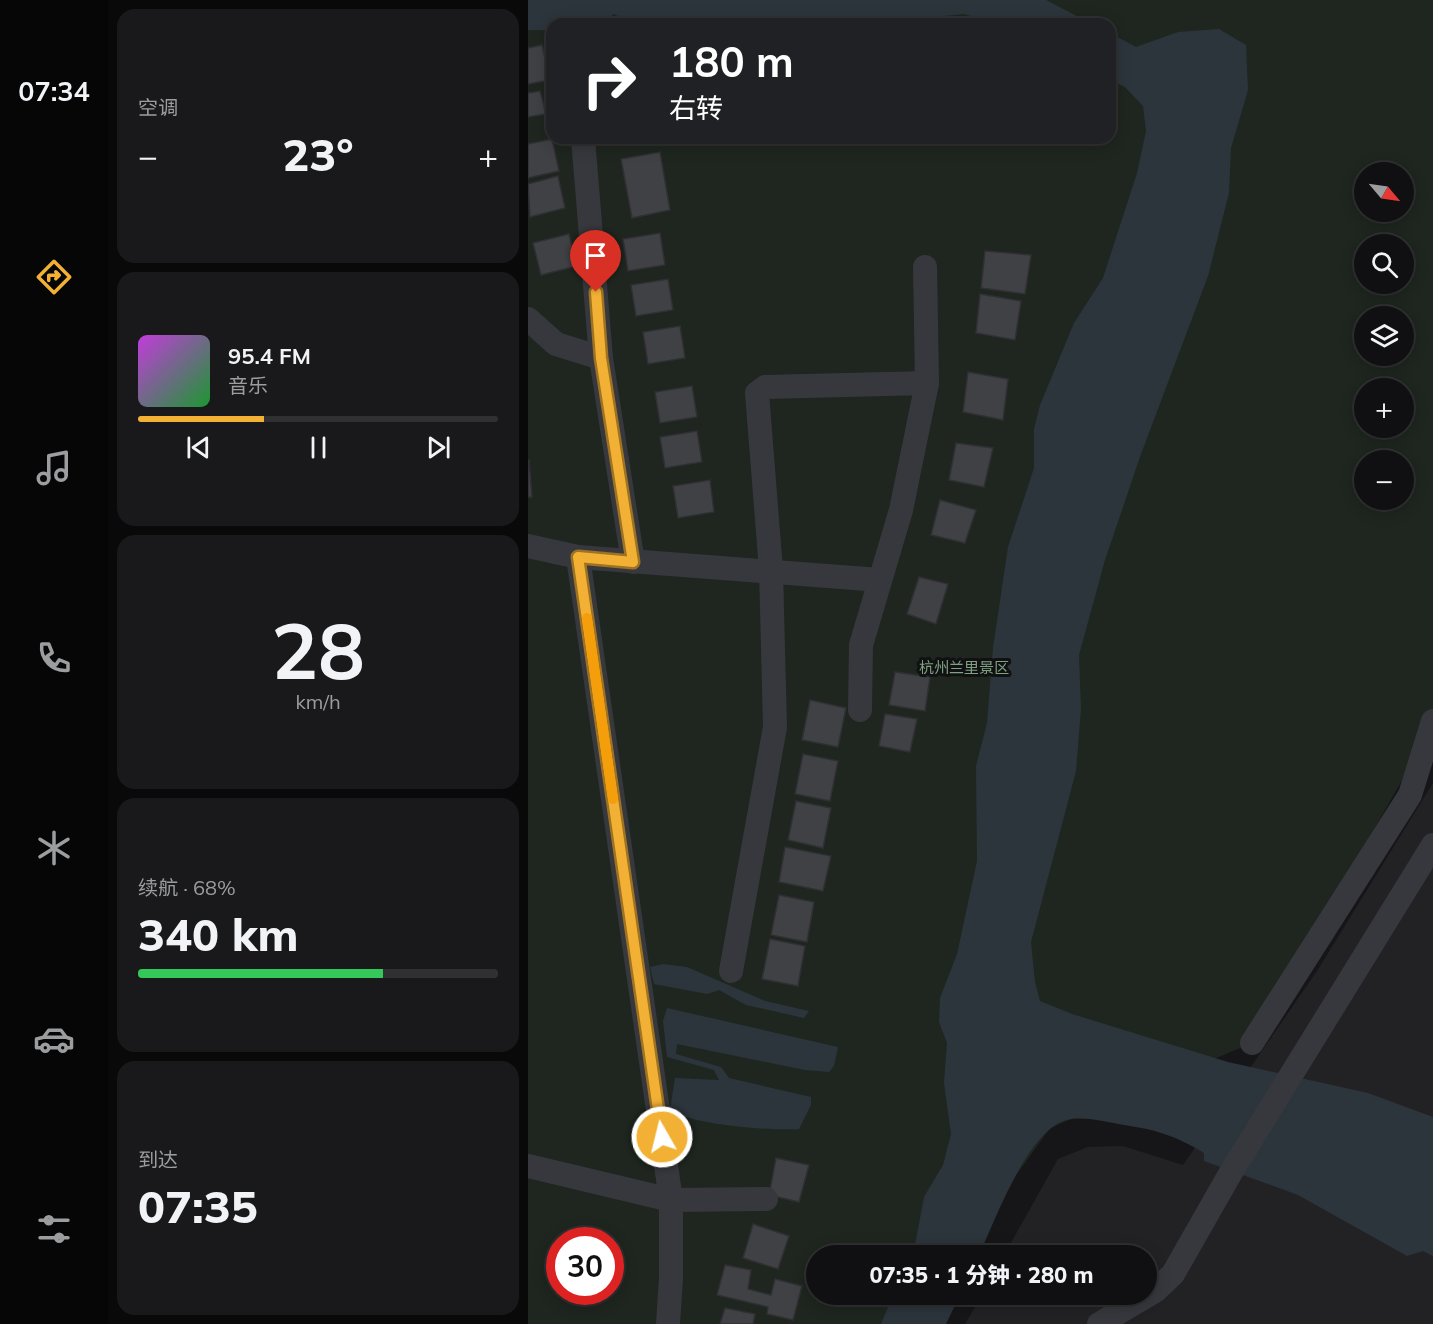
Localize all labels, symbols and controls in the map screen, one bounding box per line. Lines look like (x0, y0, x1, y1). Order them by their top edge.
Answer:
text: 180 m (669, 35, 794, 88)
icon: right (570, 42, 648, 120)
text: 07:34 (18, 74, 90, 108)
text: 右转 (669, 91, 723, 125)
text: 空调 (138, 95, 178, 120)
text: 23° (282, 126, 354, 182)
text: − (138, 135, 158, 176)
text: + (478, 135, 498, 176)
north arrow (1354, 162, 1414, 222)
map controls (1354, 162, 1414, 510)
pin (570, 230, 621, 292)
button: search (1354, 234, 1414, 294)
icon: arrive (579, 239, 612, 272)
icon: directions (33, 256, 75, 298)
button: layers (1354, 306, 1414, 366)
text: 95.4 FM (228, 342, 311, 370)
text: 音乐 (228, 373, 268, 398)
button: + (1354, 378, 1414, 438)
icon: previous (182, 431, 215, 464)
icon: pause (302, 431, 335, 464)
icon: next (422, 431, 455, 464)
icon: music (33, 447, 75, 489)
button: − (1354, 450, 1414, 510)
text: 28 (271, 601, 365, 699)
icon: phone (33, 637, 75, 679)
park label: 杭州兰里景区 (919, 658, 1009, 677)
text: km/h (295, 689, 341, 714)
icon: climate (33, 827, 75, 869)
text: 续航 · 68% (138, 875, 236, 900)
text: 340 km (138, 906, 299, 962)
icon: car (33, 1018, 75, 1060)
position arrow (630, 1105, 694, 1169)
text: 到达 (138, 1147, 178, 1172)
text: 07:35 (138, 1178, 258, 1234)
icon: filters (33, 1208, 75, 1250)
speed limit sign: 30 (546, 1227, 624, 1305)
text: 07:35 · 1 分钟 · 280 m (869, 1261, 1094, 1289)

